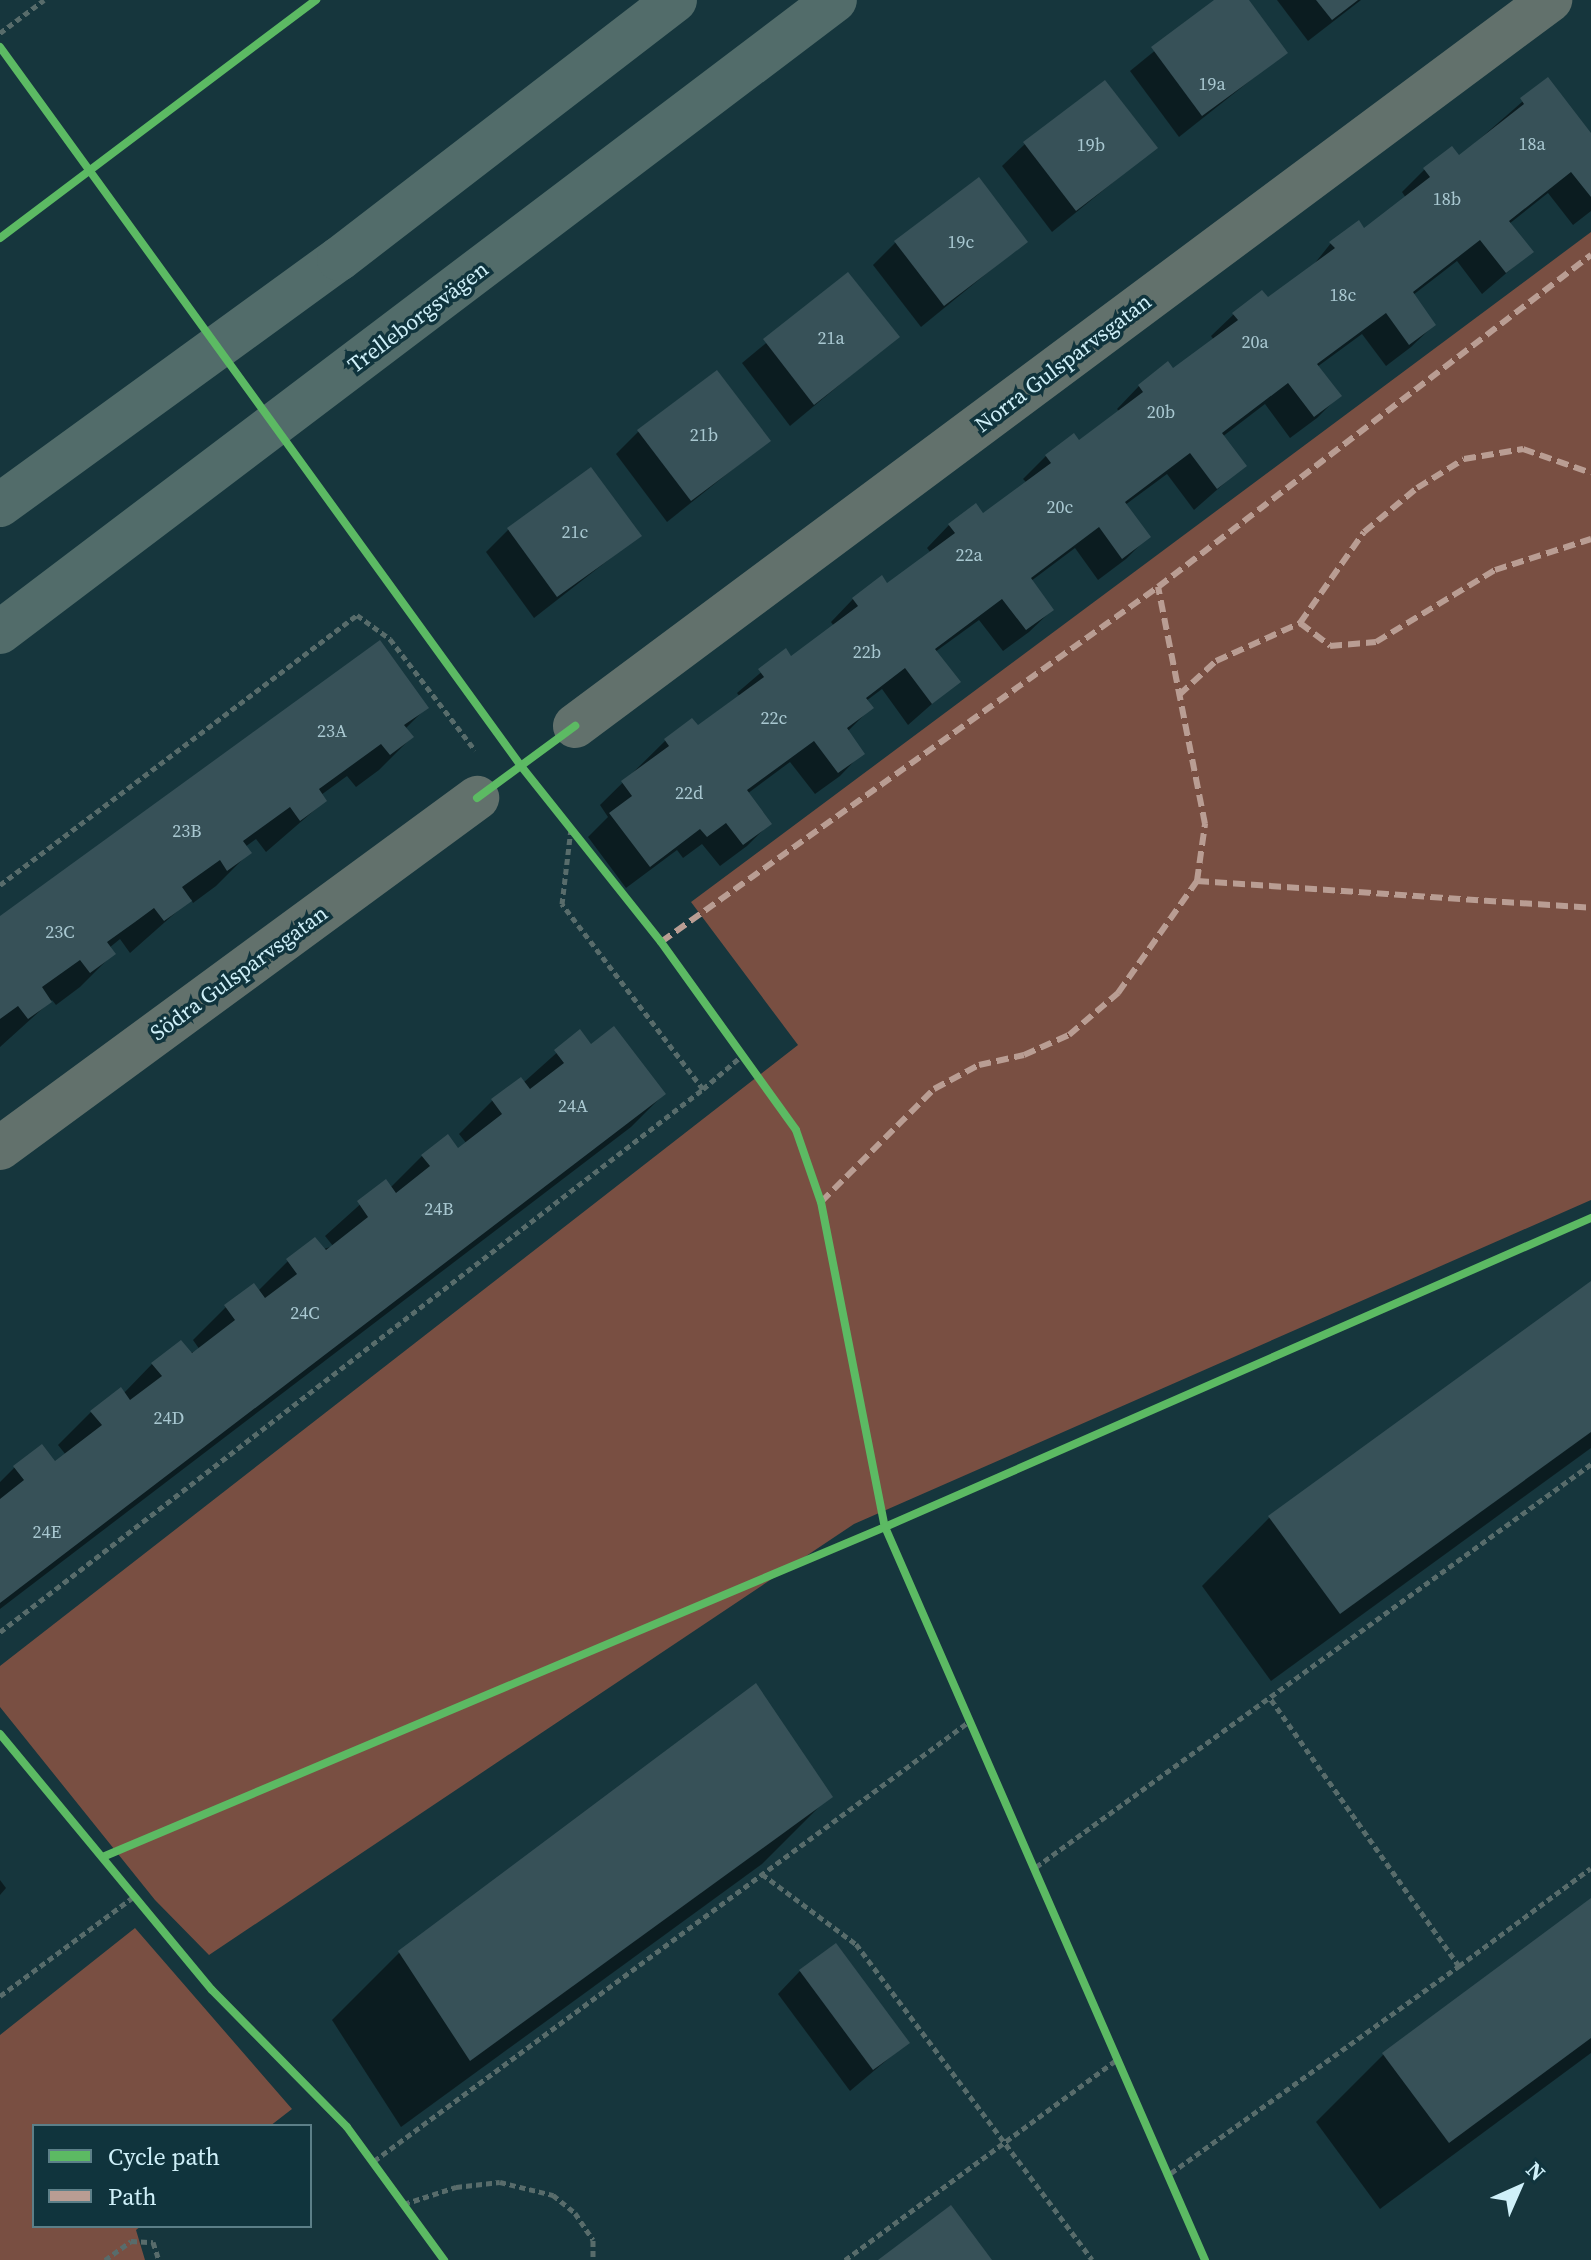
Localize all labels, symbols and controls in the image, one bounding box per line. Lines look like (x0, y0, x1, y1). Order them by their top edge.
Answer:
house number: 19a (1198, 73, 1226, 95)
house number: 18a (1518, 133, 1546, 155)
house number: 19b (1077, 134, 1105, 156)
house number: 18b (1433, 188, 1461, 210)
house number: 19c (948, 231, 974, 253)
street label: Trelleborgsvägen (343, 256, 493, 378)
house number: 18c (1330, 284, 1356, 306)
street label: Norra Gulsparvsgatan (970, 288, 1156, 438)
house number: 21a (817, 327, 845, 349)
house number: 20a (1241, 331, 1269, 353)
house number: 20b (1147, 401, 1175, 423)
house number: 21b (690, 424, 718, 446)
house number: 20c (1047, 496, 1073, 518)
house number: 21c (562, 521, 588, 543)
house number: 22a (955, 544, 983, 566)
house number: 22b (853, 641, 881, 663)
house number: 22c (761, 707, 787, 729)
house number: 23A (317, 720, 347, 742)
house number: 22d (675, 782, 703, 804)
house number: 23B (172, 820, 202, 842)
street label: Södra Gulsparvsgatan (145, 900, 333, 1046)
house number: 23C (45, 921, 75, 943)
house number: 24A (558, 1095, 588, 1117)
house number: 24B (424, 1198, 454, 1220)
house number: 24C (290, 1302, 320, 1324)
house number: 24D (154, 1407, 184, 1429)
house number: 24E (33, 1521, 61, 1543)
legend (32, 2124, 312, 2228)
text: Cycle path (108, 2140, 220, 2173)
north arrow (1479, 2148, 1559, 2228)
text: N (1520, 2155, 1552, 2187)
text: Path (108, 2180, 157, 2213)

